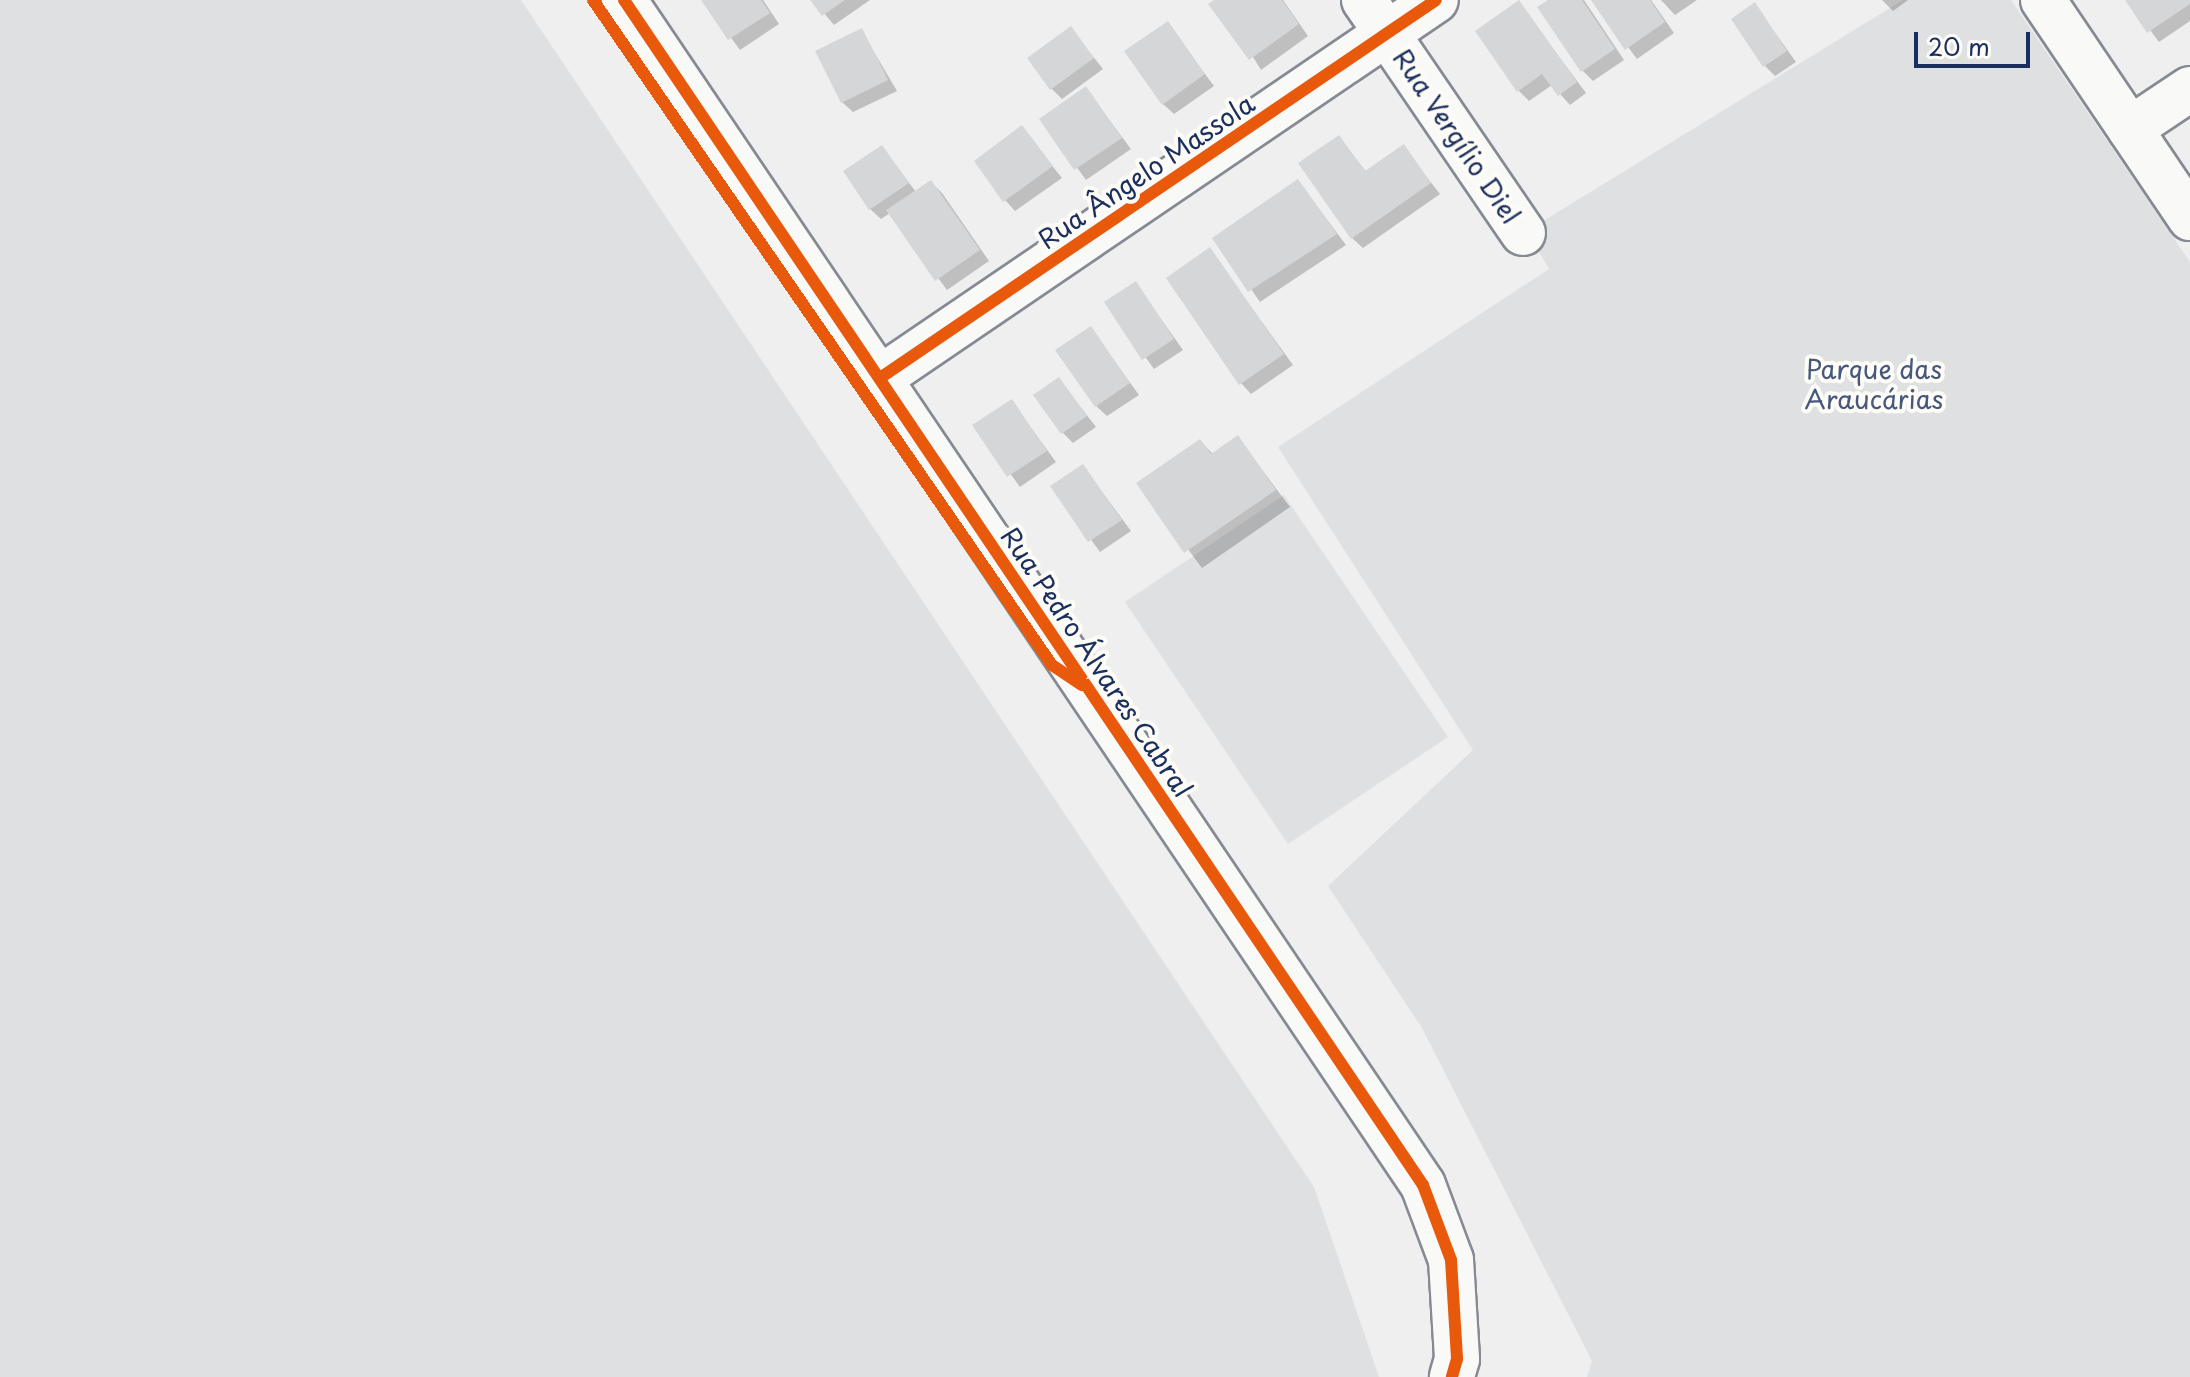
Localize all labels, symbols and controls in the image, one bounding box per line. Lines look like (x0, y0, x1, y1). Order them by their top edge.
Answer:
scale bar (1918, 16, 2034, 66)
text: 20 m (1928, 28, 1990, 64)
street label: Rua Vergílio Diel (1387, 42, 1527, 230)
street label: Rua Ângelo Massola (1032, 87, 1260, 255)
park label: Parque das Araucárias (1805, 353, 1943, 414)
street label: Rua Pedro Álvares Cabral (993, 519, 1201, 805)

